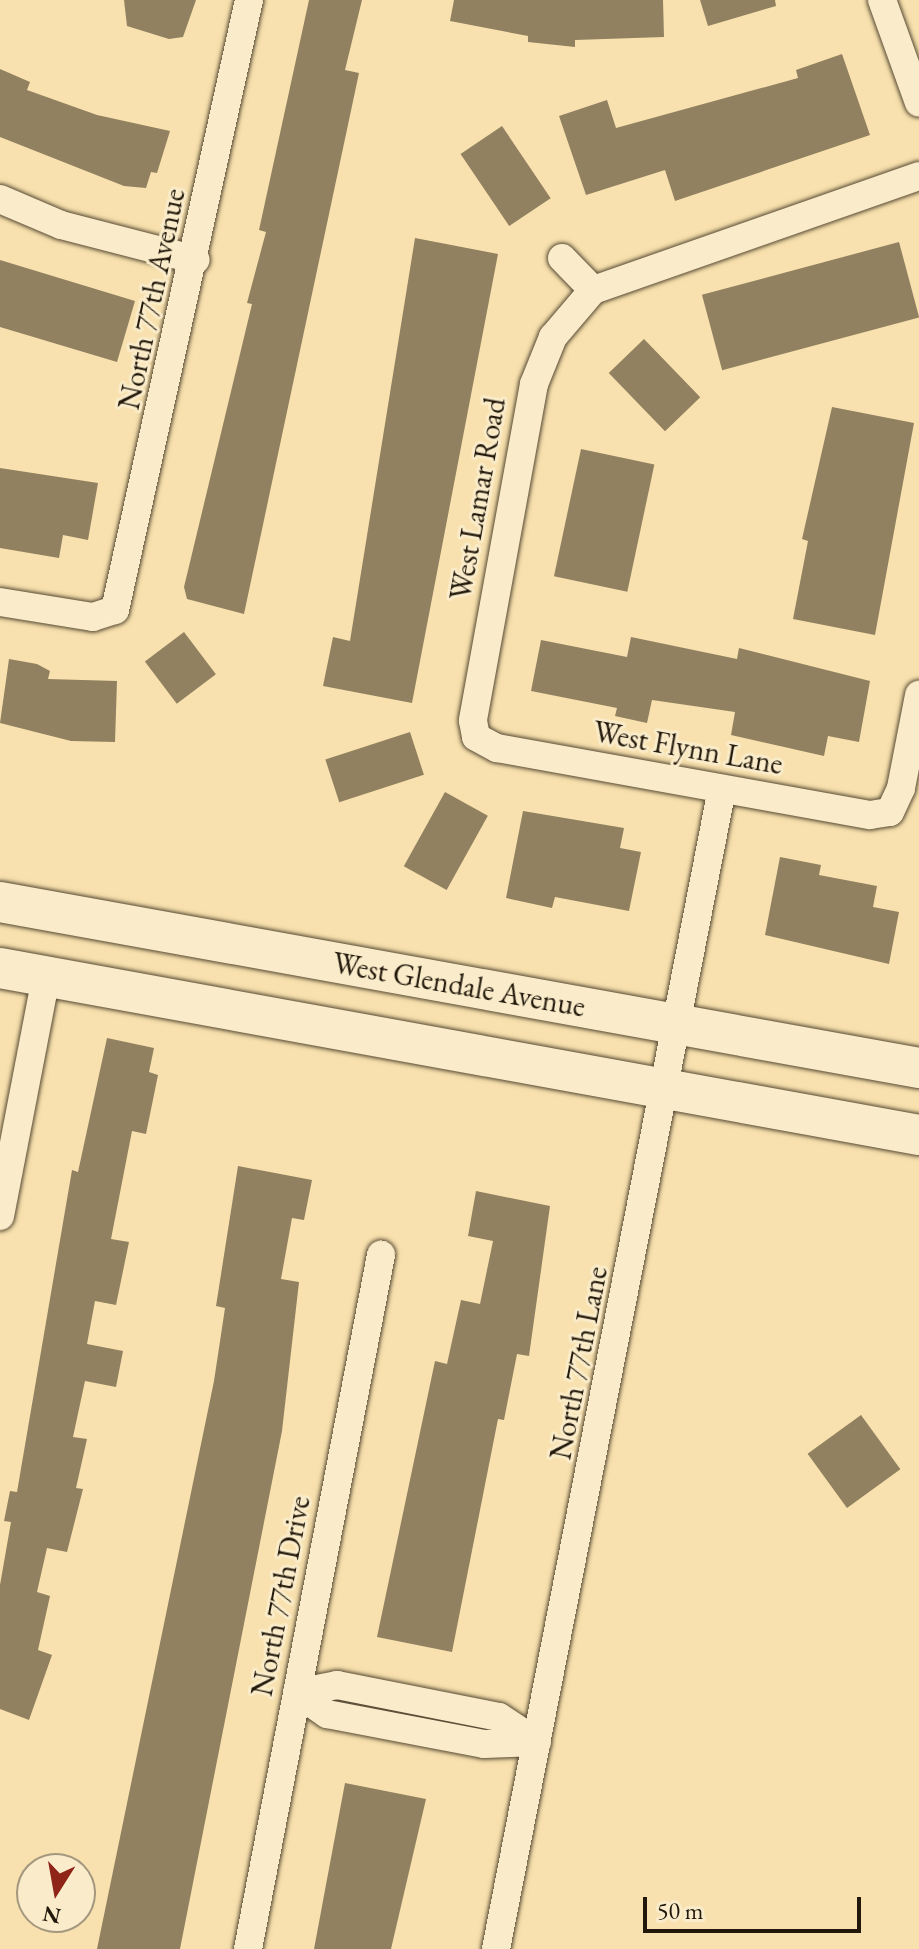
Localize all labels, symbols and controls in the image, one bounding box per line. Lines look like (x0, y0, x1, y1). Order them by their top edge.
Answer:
street label: North 77th Avenue (111, 185, 193, 413)
street label: West Lamar Road (442, 395, 514, 603)
street label: West Flynn Lane (590, 714, 786, 782)
street label: West Glendale Avenue (330, 945, 588, 1025)
street label: North 77th Lane (543, 1263, 615, 1463)
street label: North 77th Drive (244, 1493, 318, 1699)
north arrow (16, 1853, 96, 1933)
scale bar (647, 1881, 865, 1931)
text: 50 m (657, 1895, 704, 1926)
text: N (40, 1899, 63, 1931)

